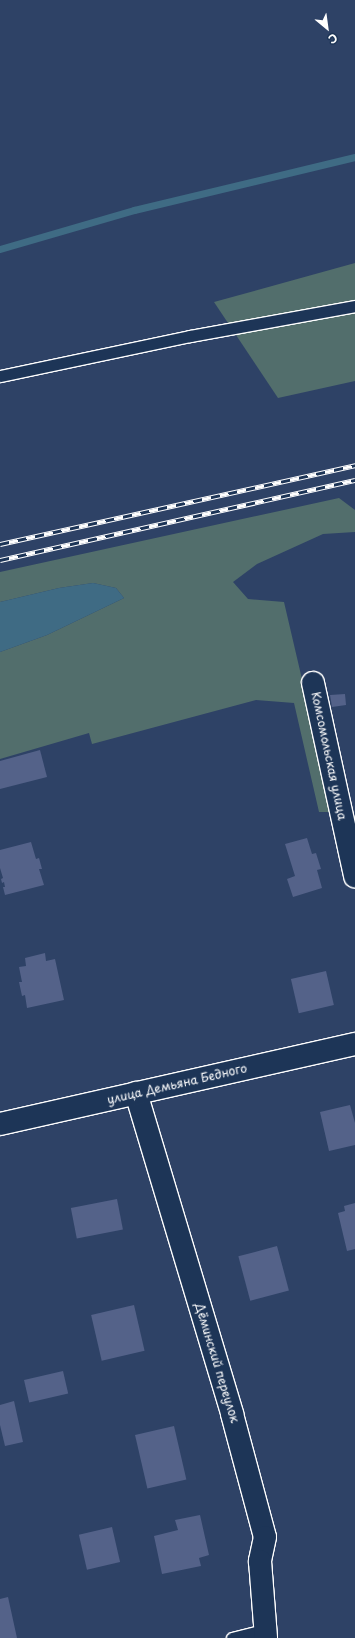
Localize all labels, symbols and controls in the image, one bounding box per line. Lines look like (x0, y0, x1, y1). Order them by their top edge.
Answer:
north arrow (307, 8, 347, 48)
text: С (325, 29, 341, 48)
street label: Комсомольская улица (308, 690, 350, 822)
street label: улица Демьяна Бедного (105, 1061, 249, 1107)
street label: Дёминский переулок (192, 1301, 242, 1425)

